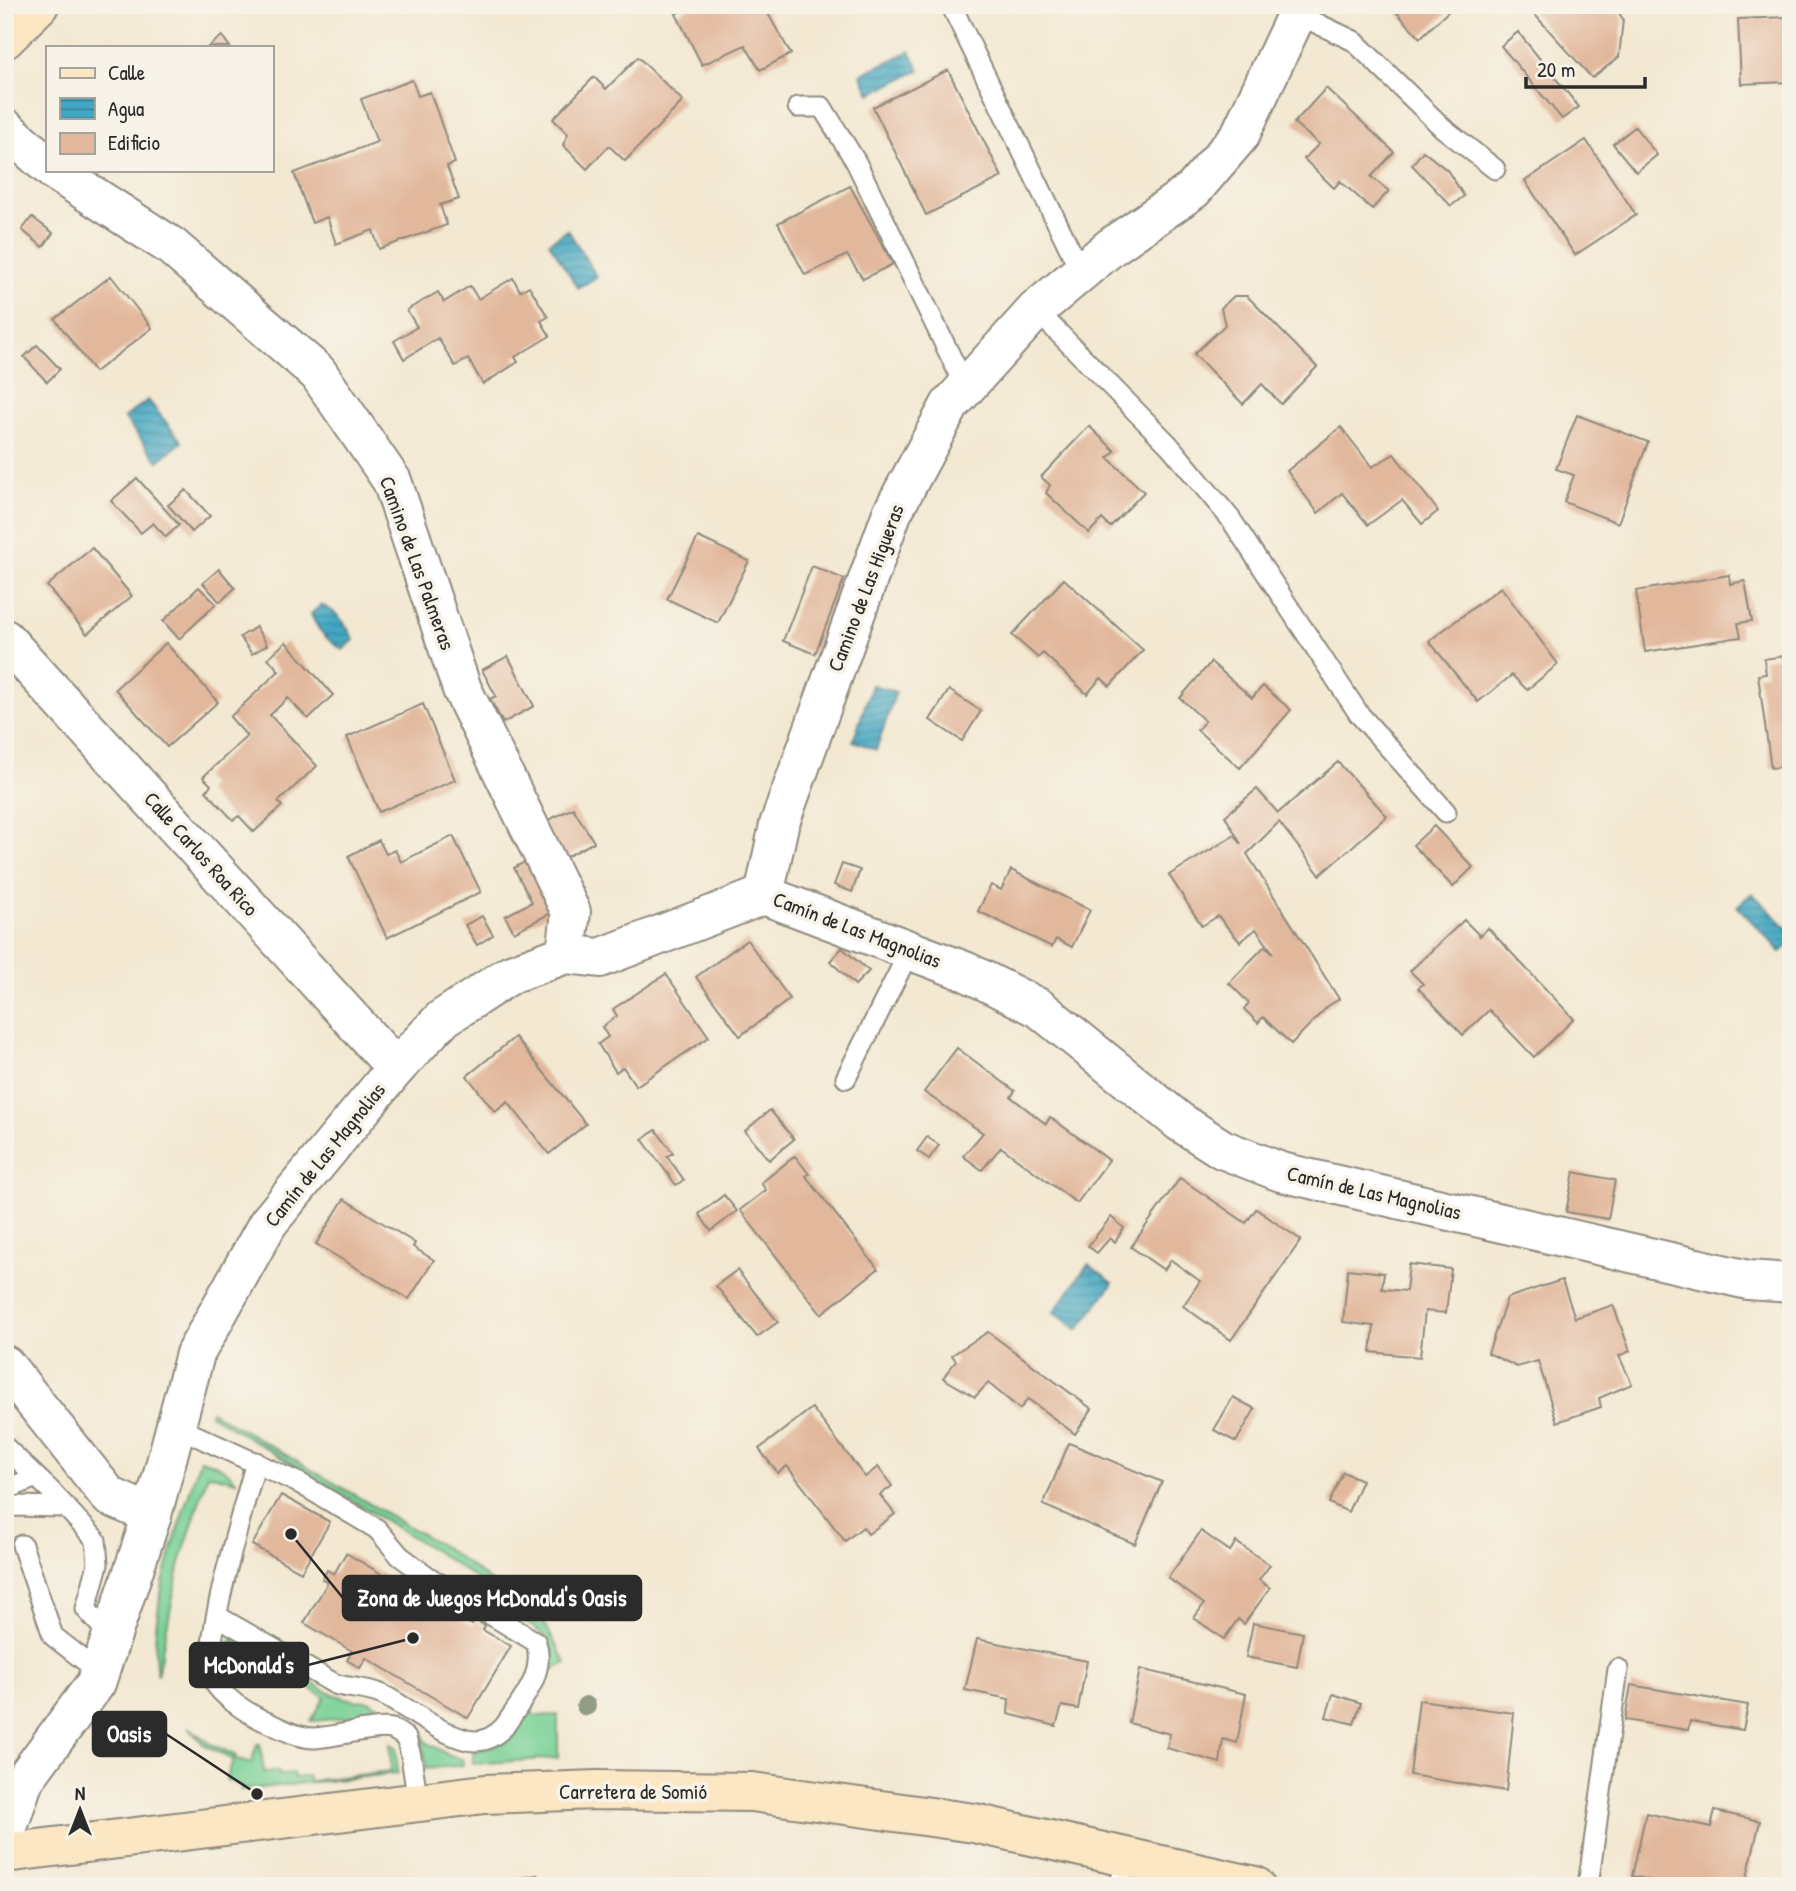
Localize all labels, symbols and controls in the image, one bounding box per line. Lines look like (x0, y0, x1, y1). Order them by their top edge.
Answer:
legend (46, 46, 273, 172)
scale bar (1526, 46, 1646, 90)
text: 20 m (1537, 55, 1575, 84)
text: Calle (108, 58, 145, 87)
text: Agua (108, 94, 144, 123)
text: Edificio (108, 128, 160, 157)
street label: Camino de Las Palmeras (373, 472, 462, 654)
street label: Camino de Las Higueras (820, 500, 911, 676)
street label: Calle Carlos Roa Rico (138, 785, 265, 922)
street label: Camín de Las Magnolias (769, 884, 945, 975)
street label: Camín de Las Magnolias (257, 1076, 392, 1233)
street label: Camín de Las Magnolias (1284, 1158, 1464, 1227)
callout: Zona de Juegos McDonald's Oasis (343, 1576, 641, 1620)
text: Zona de Juegos McDonald's Oasis (357, 1582, 627, 1614)
callout: McDonald's (190, 1643, 308, 1687)
text: McDonald's (204, 1649, 294, 1680)
callout: Oasis (93, 1712, 166, 1756)
text: Oasis (107, 1718, 151, 1749)
north arrow (46, 1776, 116, 1846)
street label: Carretera de Somió (559, 1777, 707, 1806)
text: N (75, 1780, 85, 1806)

